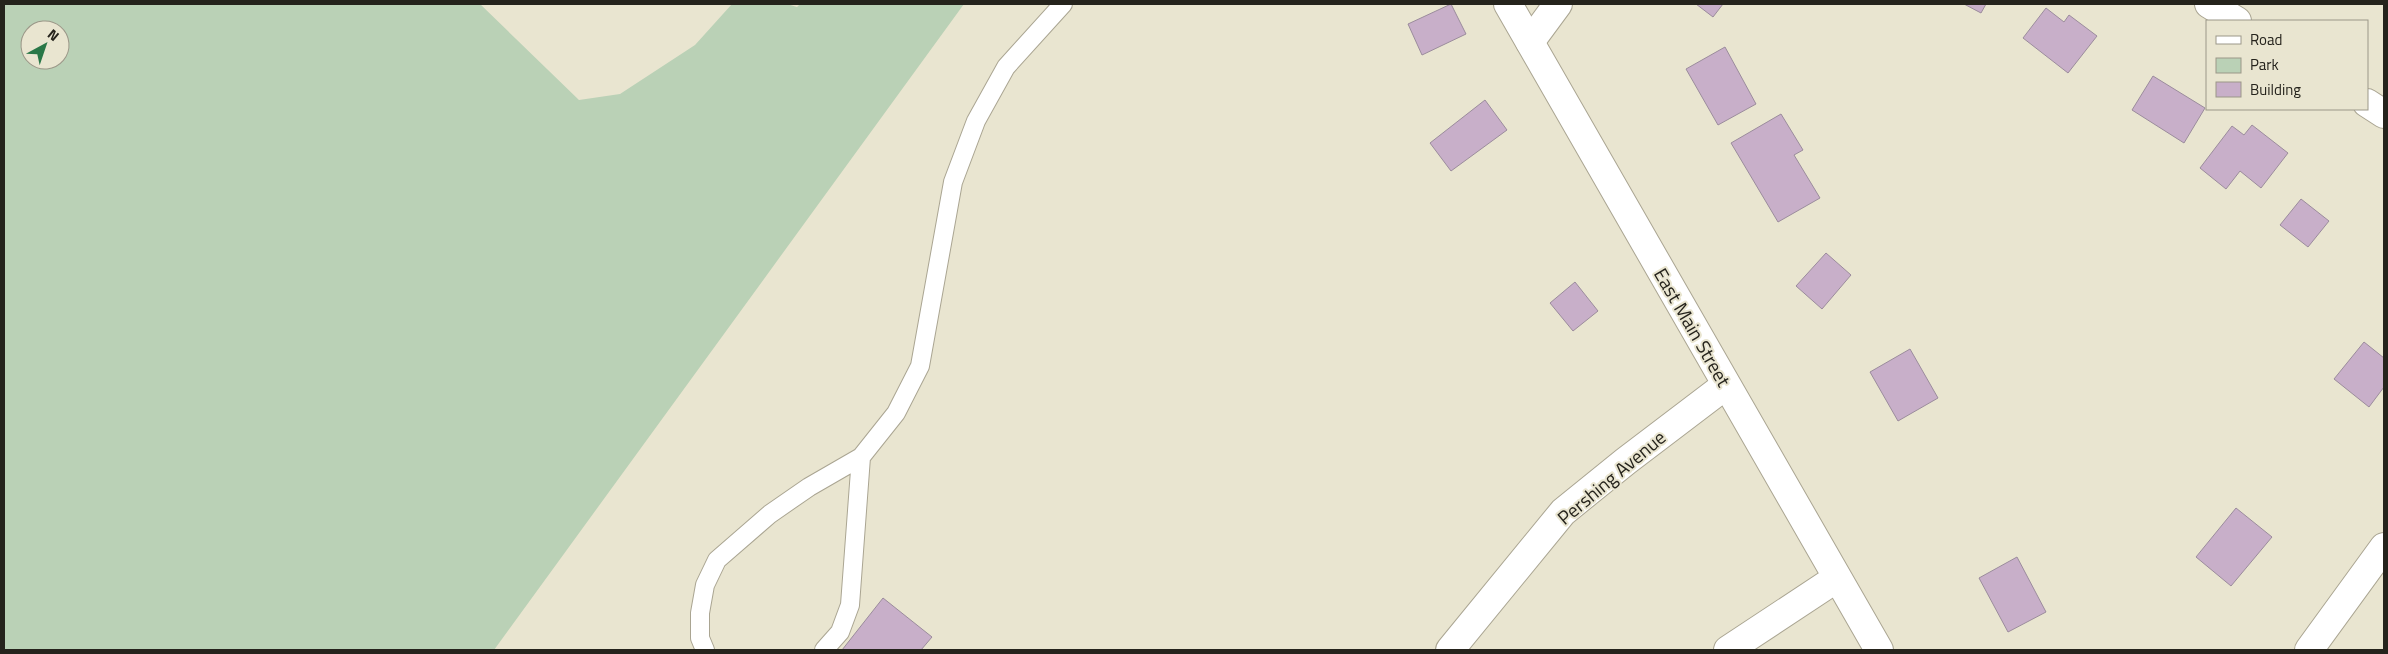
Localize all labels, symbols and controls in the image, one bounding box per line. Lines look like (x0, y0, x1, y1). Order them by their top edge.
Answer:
north arrow (20, 20, 70, 70)
legend (2206, 20, 2368, 110)
text: N (43, 23, 64, 46)
text: Road (2250, 28, 2282, 51)
text: Park (2250, 53, 2279, 76)
text: Building (2250, 78, 2301, 101)
street label: East Main Street (1647, 262, 1739, 392)
street label: Pershing Avenue (1550, 423, 1672, 531)

